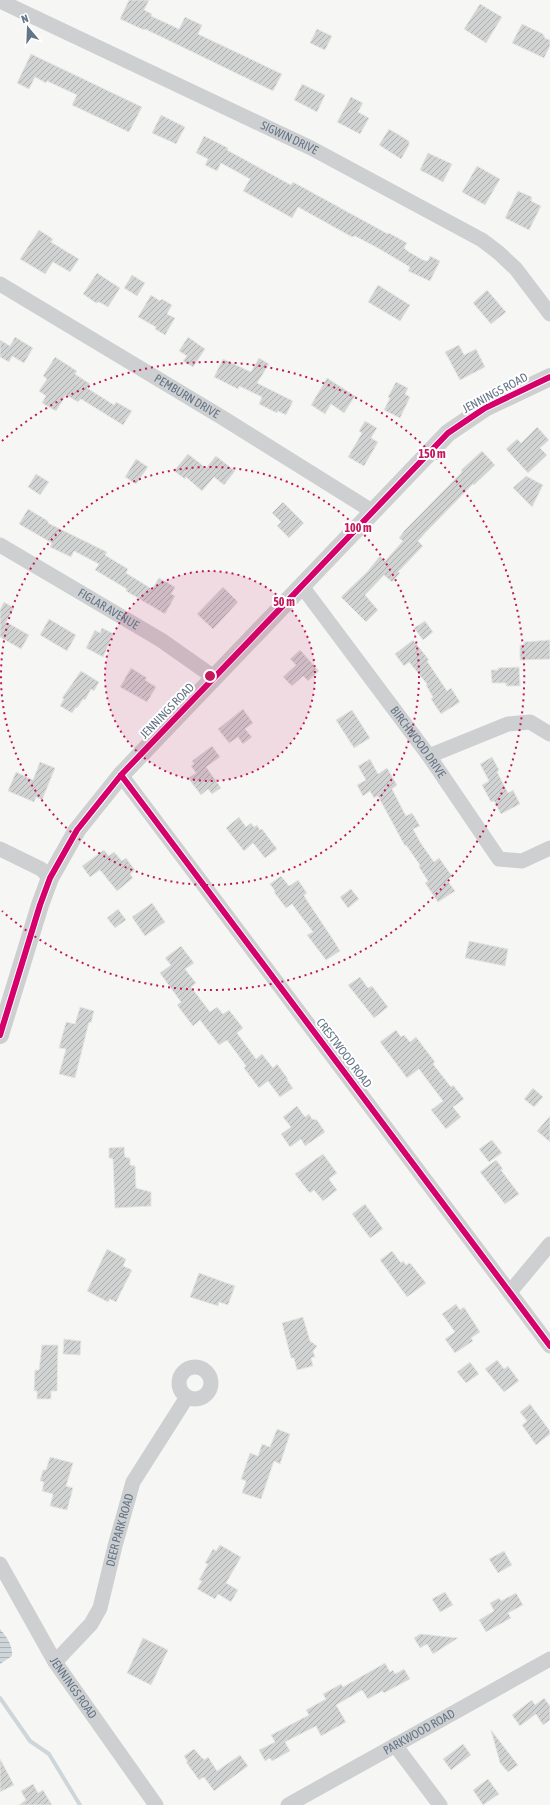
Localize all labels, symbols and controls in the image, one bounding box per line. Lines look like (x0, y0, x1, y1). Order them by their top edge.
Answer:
north arrow (8, 8, 48, 48)
text: N (20, 12, 30, 25)
street label: SIGWIN DRIVE (258, 118, 320, 157)
street label: JENNINGS ROAD (460, 370, 530, 416)
street label: PEMBURN DRIVE (152, 371, 222, 421)
text: 150 m (418, 447, 446, 461)
text: 100 m (344, 521, 372, 535)
street label: FIGLAR AVENUE (75, 586, 142, 632)
text: 50 m (273, 595, 295, 609)
centre of rings (203, 669, 217, 683)
street label: JENNINGS ROAD (137, 680, 197, 742)
street label: BIRCHWOOD DRIVE (387, 704, 449, 780)
street label: CRESTWOOD ROAD (313, 1016, 375, 1091)
street label: DEER PARK ROAD (103, 1492, 136, 1568)
street label: JENNINGS ROAD (47, 1655, 100, 1721)
street label: PARKWOOD ROAD (381, 1706, 458, 1758)

